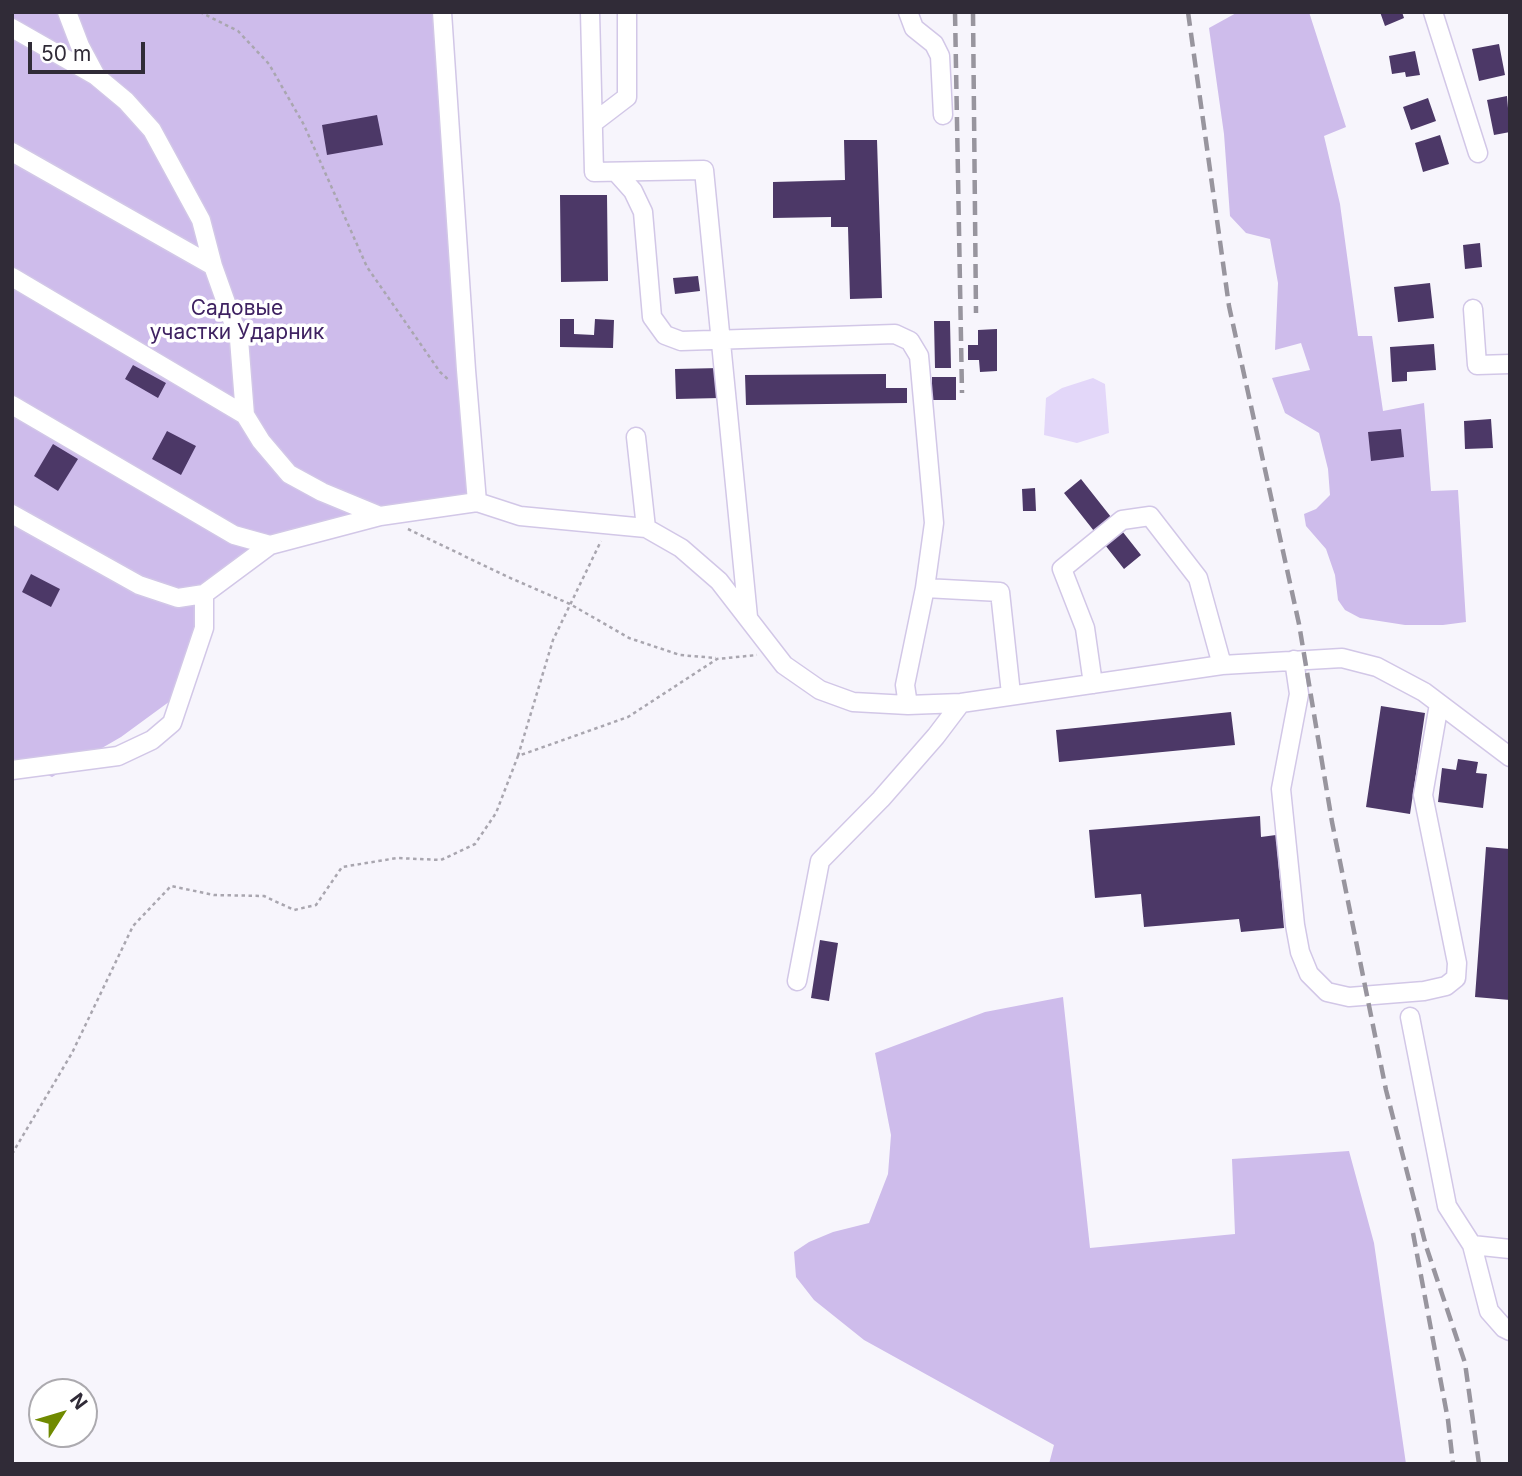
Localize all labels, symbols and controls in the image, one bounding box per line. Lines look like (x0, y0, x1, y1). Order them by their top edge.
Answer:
scale bar (32, 28, 149, 72)
text: 50 m (41, 41, 91, 66)
park label: Садовые участки Ударник (150, 296, 324, 346)
north arrow (28, 1378, 98, 1448)
text: N (65, 1389, 92, 1414)

